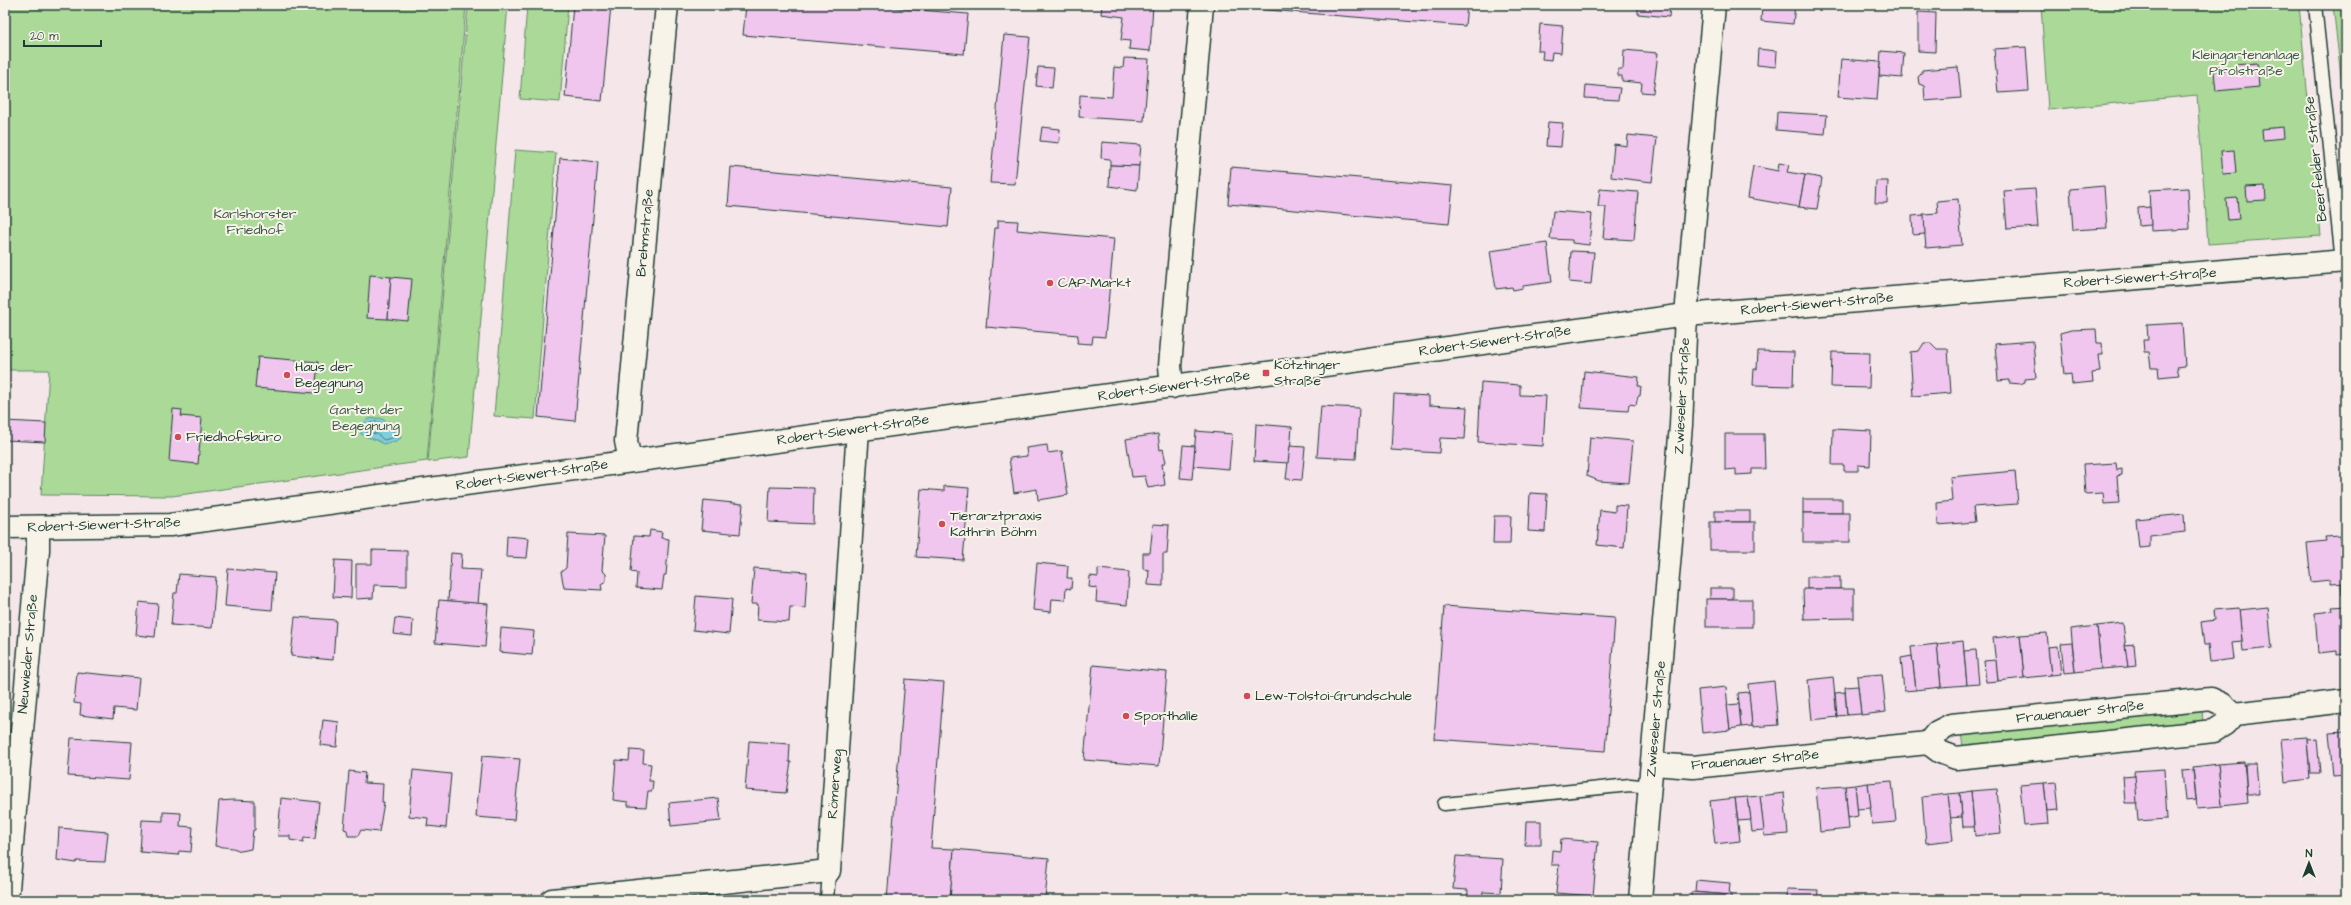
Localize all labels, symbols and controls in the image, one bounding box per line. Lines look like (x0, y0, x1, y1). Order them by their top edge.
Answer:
scale bar (24, 22, 101, 48)
text: 20 m (30, 28, 59, 45)
park label: Kleingartenanlage Pirolstraße (2192, 45, 2300, 81)
street label: Beerfelder Straße (2299, 95, 2333, 223)
street label: Brehmstraße (631, 188, 659, 278)
park label: Karlshorster Friedhof (213, 204, 297, 240)
street label: Robert-Siewert-Straße (2063, 263, 2218, 293)
place label: CAP-Markt (1058, 273, 1131, 293)
marker: CAP-Markt (1045, 278, 1055, 288)
street label: Robert-Siewert-Straße (1740, 287, 1895, 321)
street label: Robert-Siewert-Straße (1418, 320, 1573, 362)
street label: Zwieseler Straße (1669, 337, 1695, 455)
place label: Kötztinger Straße (1274, 355, 1341, 391)
place label: Haus der Begegnung (295, 357, 363, 393)
street label: Robert-Siewert-Straße (1097, 365, 1252, 407)
marker: Kötztinger Straße (1261, 368, 1271, 378)
marker: Haus der Begegnung (282, 370, 292, 380)
park label: Garten der Begegnung (330, 400, 403, 436)
street label: Robert-Siewert-Straße (776, 409, 931, 451)
place label: Friedhofsbüro (186, 427, 281, 447)
marker: Friedhofsbüro (173, 432, 183, 442)
street label: Robert-Siewert-Straße (455, 454, 610, 496)
place label: Tierarztpraxis Kathrin Böhm (950, 506, 1042, 542)
street label: Robert-Siewert-Straße (27, 512, 181, 538)
marker: Tierarztpraxis Kathrin Böhm (937, 519, 947, 529)
street label: Neuwieder Straße (13, 593, 43, 714)
street label: Zwieseler Straße (1641, 660, 1671, 778)
place label: Lew-Tolstoi-Grundschule (1255, 686, 1413, 706)
marker: Lew-Tolstoi-Grundschule (1242, 691, 1252, 701)
street label: Frauenauer Straße (2015, 695, 2145, 729)
place label: Sporthalle (1134, 706, 1199, 726)
marker: Sporthalle (1121, 711, 1131, 721)
street label: Frauenauer Straße (1690, 744, 1820, 776)
street label: Römerweg (823, 748, 847, 820)
north arrow (2289, 843, 2329, 883)
text: N (2306, 846, 2313, 861)

